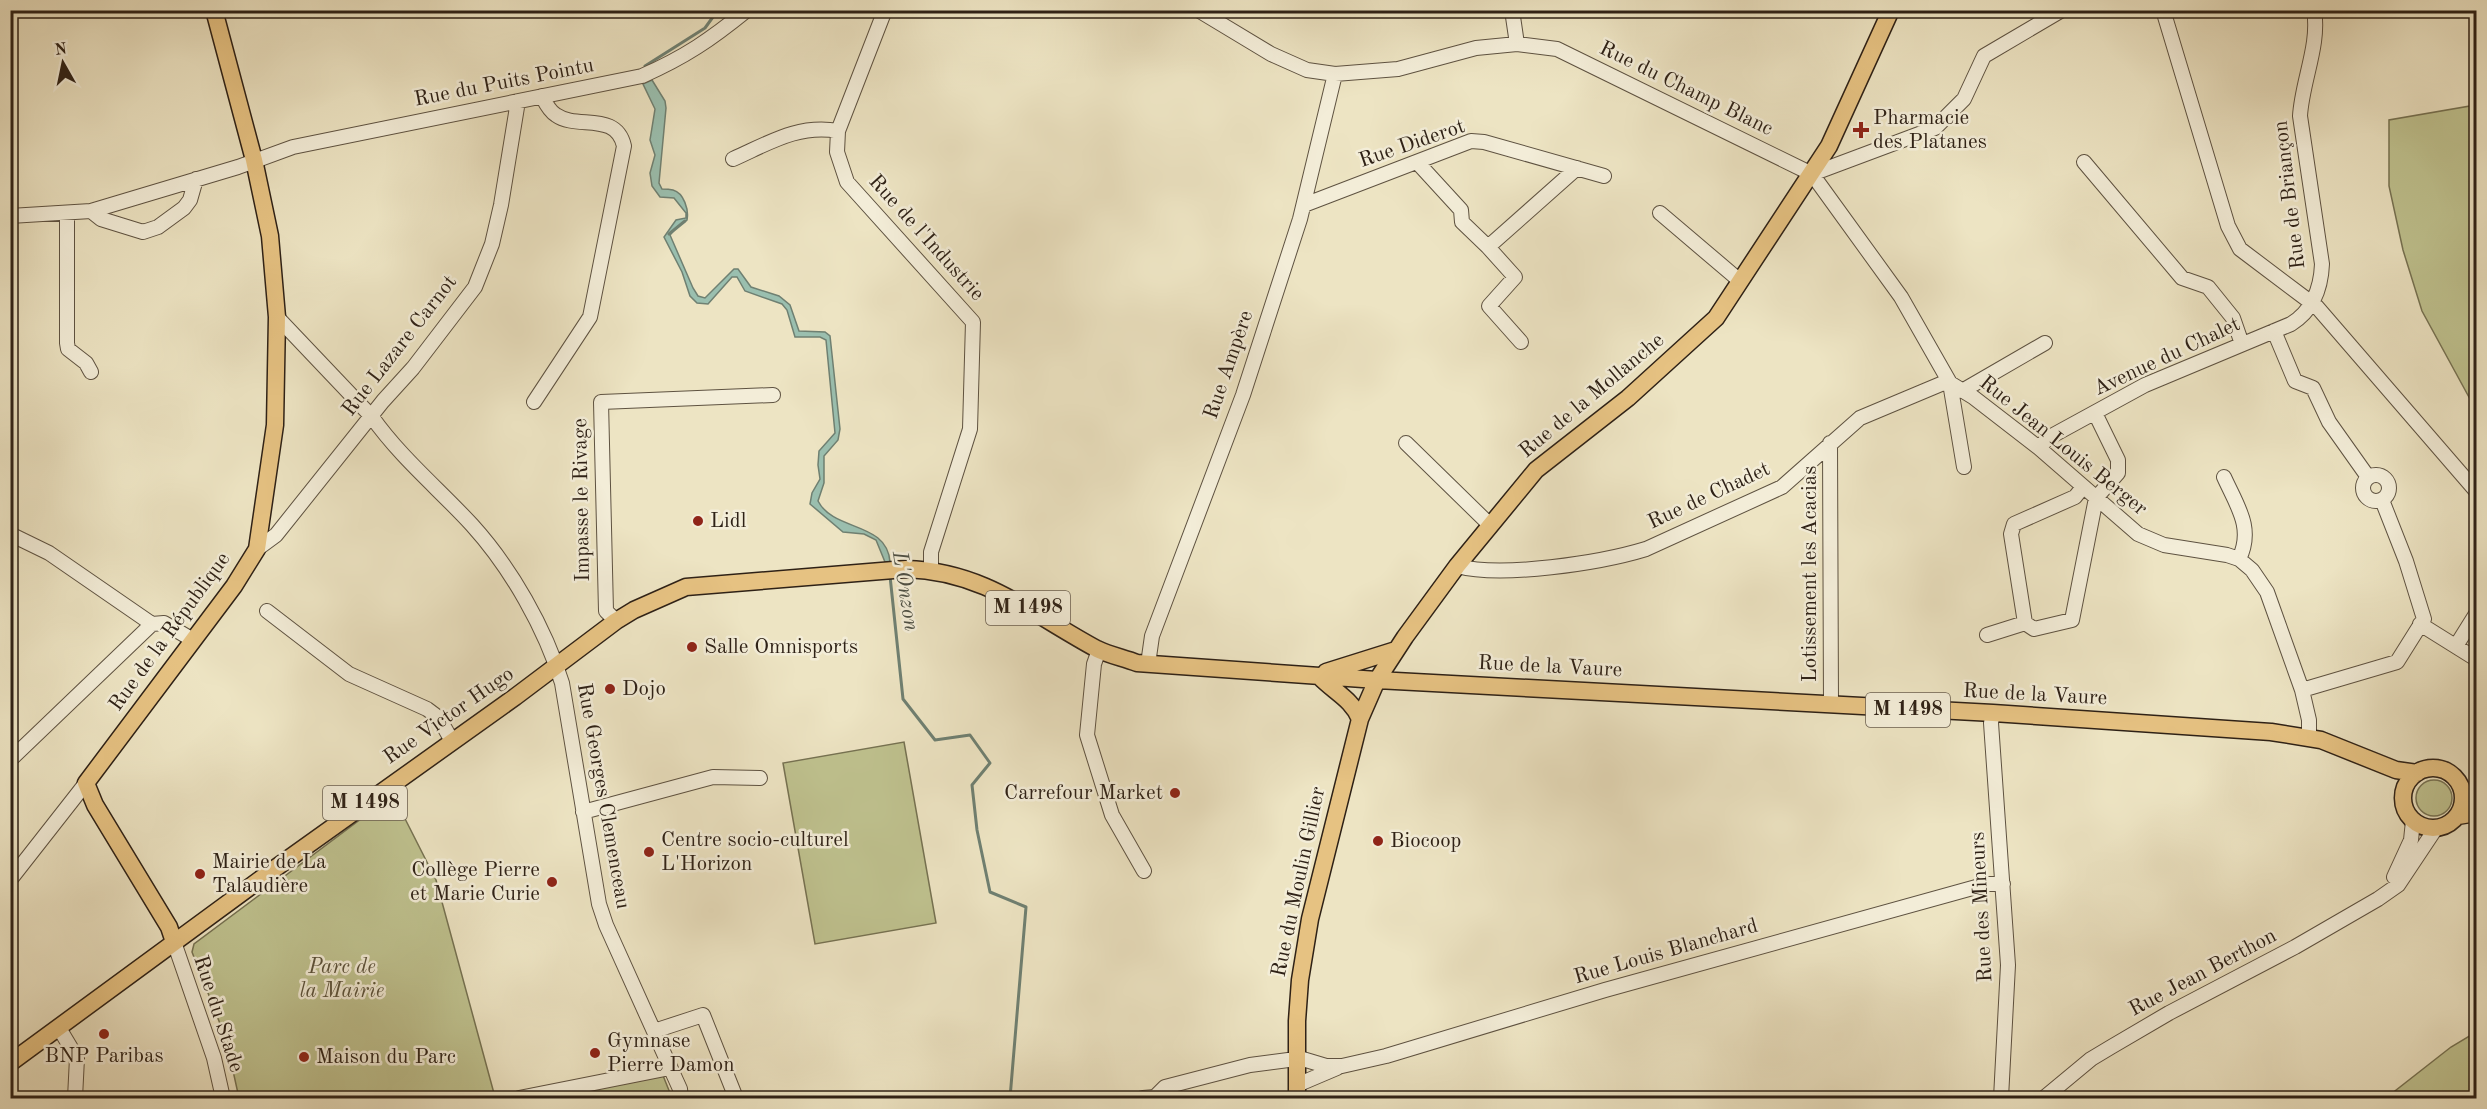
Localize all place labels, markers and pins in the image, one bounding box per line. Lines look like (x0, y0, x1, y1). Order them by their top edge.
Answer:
place label: Pharmacie des Platanes (1873, 108, 1987, 153)
marker: Pharmacie des Platanes (1854, 123, 1868, 137)
place label: Lidl (710, 511, 747, 532)
marker: Lidl (691, 514, 705, 528)
place label: Salle Omnisports (704, 637, 858, 658)
marker: Salle Omnisports (685, 640, 699, 654)
place label: Dojo (622, 679, 666, 700)
marker: Dojo (603, 682, 617, 696)
place label: Carrefour Market (1004, 783, 1163, 804)
marker: Carrefour Market (1168, 786, 1182, 800)
place label: Centre socio-culturel L'Horizon (661, 830, 849, 875)
place label: Biocoop (1390, 831, 1461, 852)
marker: Biocoop (1371, 834, 1385, 848)
marker: Centre socio-culturel L'Horizon (642, 845, 656, 859)
place label: Mairie de La Talaudière (212, 852, 326, 897)
place label: Collège Pierre et Marie Curie (410, 860, 540, 905)
marker: Mairie de La Talaudière (193, 867, 207, 881)
marker: Collège Pierre et Marie Curie (545, 875, 559, 889)
marker: BNP Paribas (97, 1027, 111, 1041)
place label: Gymnase Pierre Damon (607, 1031, 735, 1076)
place label: BNP Paribas (44, 1046, 164, 1067)
marker: Gymnase Pierre Damon (588, 1046, 602, 1060)
place label: Maison du Parc (316, 1047, 456, 1068)
marker: Maison du Parc (297, 1050, 311, 1064)

